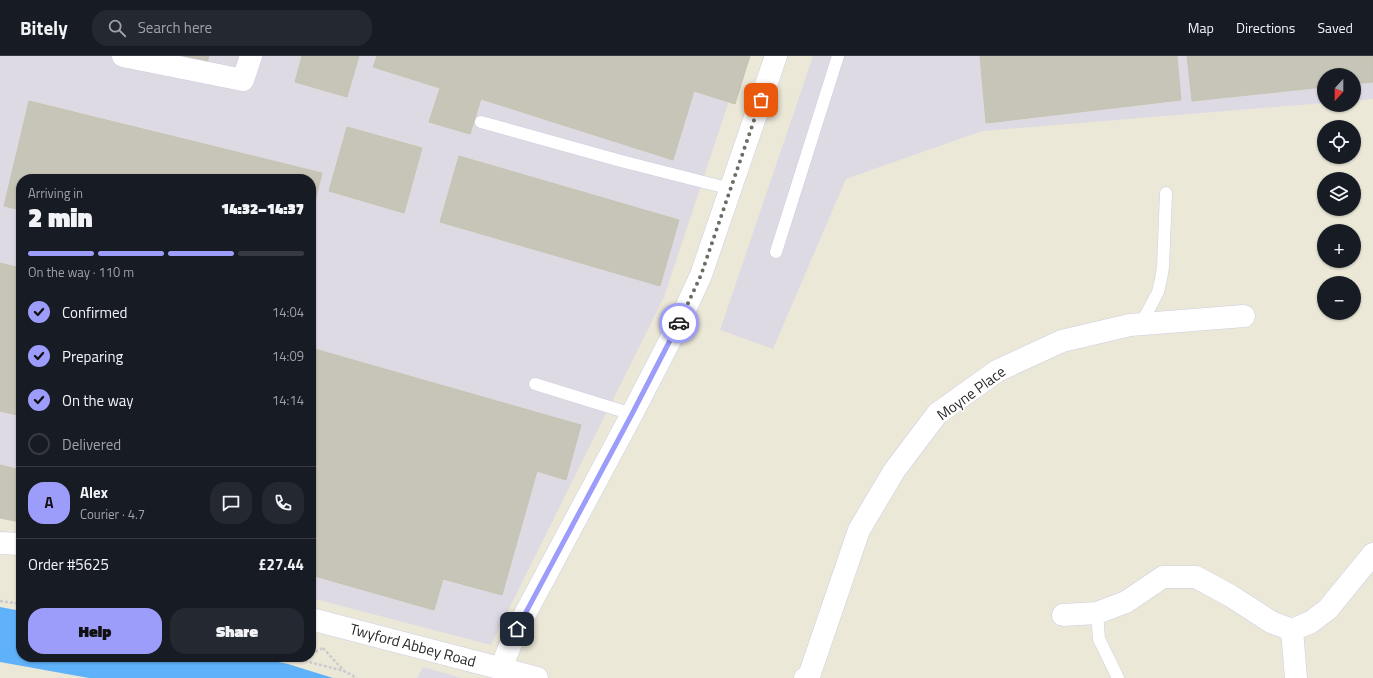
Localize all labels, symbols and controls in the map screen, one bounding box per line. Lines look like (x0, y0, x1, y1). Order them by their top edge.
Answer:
search box (92, 10, 372, 46)
text: Bitely (20, 13, 68, 42)
text: Search here (138, 16, 212, 39)
icon: search (106, 17, 128, 39)
text: Map (1188, 17, 1214, 38)
text: Directions (1236, 17, 1295, 38)
text: Saved (1317, 17, 1353, 38)
north arrow (1317, 68, 1361, 112)
map controls (1317, 68, 1361, 320)
pin (744, 83, 778, 117)
icon: bag (750, 89, 772, 111)
button: locate (1317, 120, 1361, 164)
button: layers (1317, 172, 1361, 216)
text: Arriving in (28, 183, 83, 203)
text: 14:32–14:37 (221, 197, 304, 220)
text: 2 min (28, 198, 93, 237)
button: + (1317, 224, 1361, 268)
text: On the way · 110 m (28, 262, 134, 282)
button: − (1317, 276, 1361, 320)
icon: check (28, 301, 50, 323)
text: Confirmed (62, 301, 127, 324)
text: 14:04 (272, 302, 304, 322)
courier (659, 303, 699, 343)
icon: car (668, 312, 690, 334)
icon: check (28, 345, 50, 367)
text: Preparing (62, 345, 123, 368)
text: 14:09 (272, 346, 304, 366)
street label: Moyne Place (932, 360, 1010, 426)
icon: check (28, 389, 50, 411)
text: On the way (62, 389, 134, 412)
text: 14:14 (272, 390, 304, 410)
text: Delivered (62, 433, 121, 456)
text: Alex (80, 481, 108, 504)
button: chat (210, 482, 252, 524)
button: phone (262, 482, 304, 524)
text: A (44, 491, 54, 514)
text: Courier · 4.7 (80, 504, 145, 524)
text: Order #5625 (28, 553, 109, 576)
text: £27.44 (258, 553, 304, 576)
button: Help (28, 608, 162, 654)
button: Share (170, 608, 304, 654)
pin (500, 612, 534, 646)
street label: Twyford Abbey Road (347, 617, 479, 673)
icon: home (506, 618, 528, 640)

